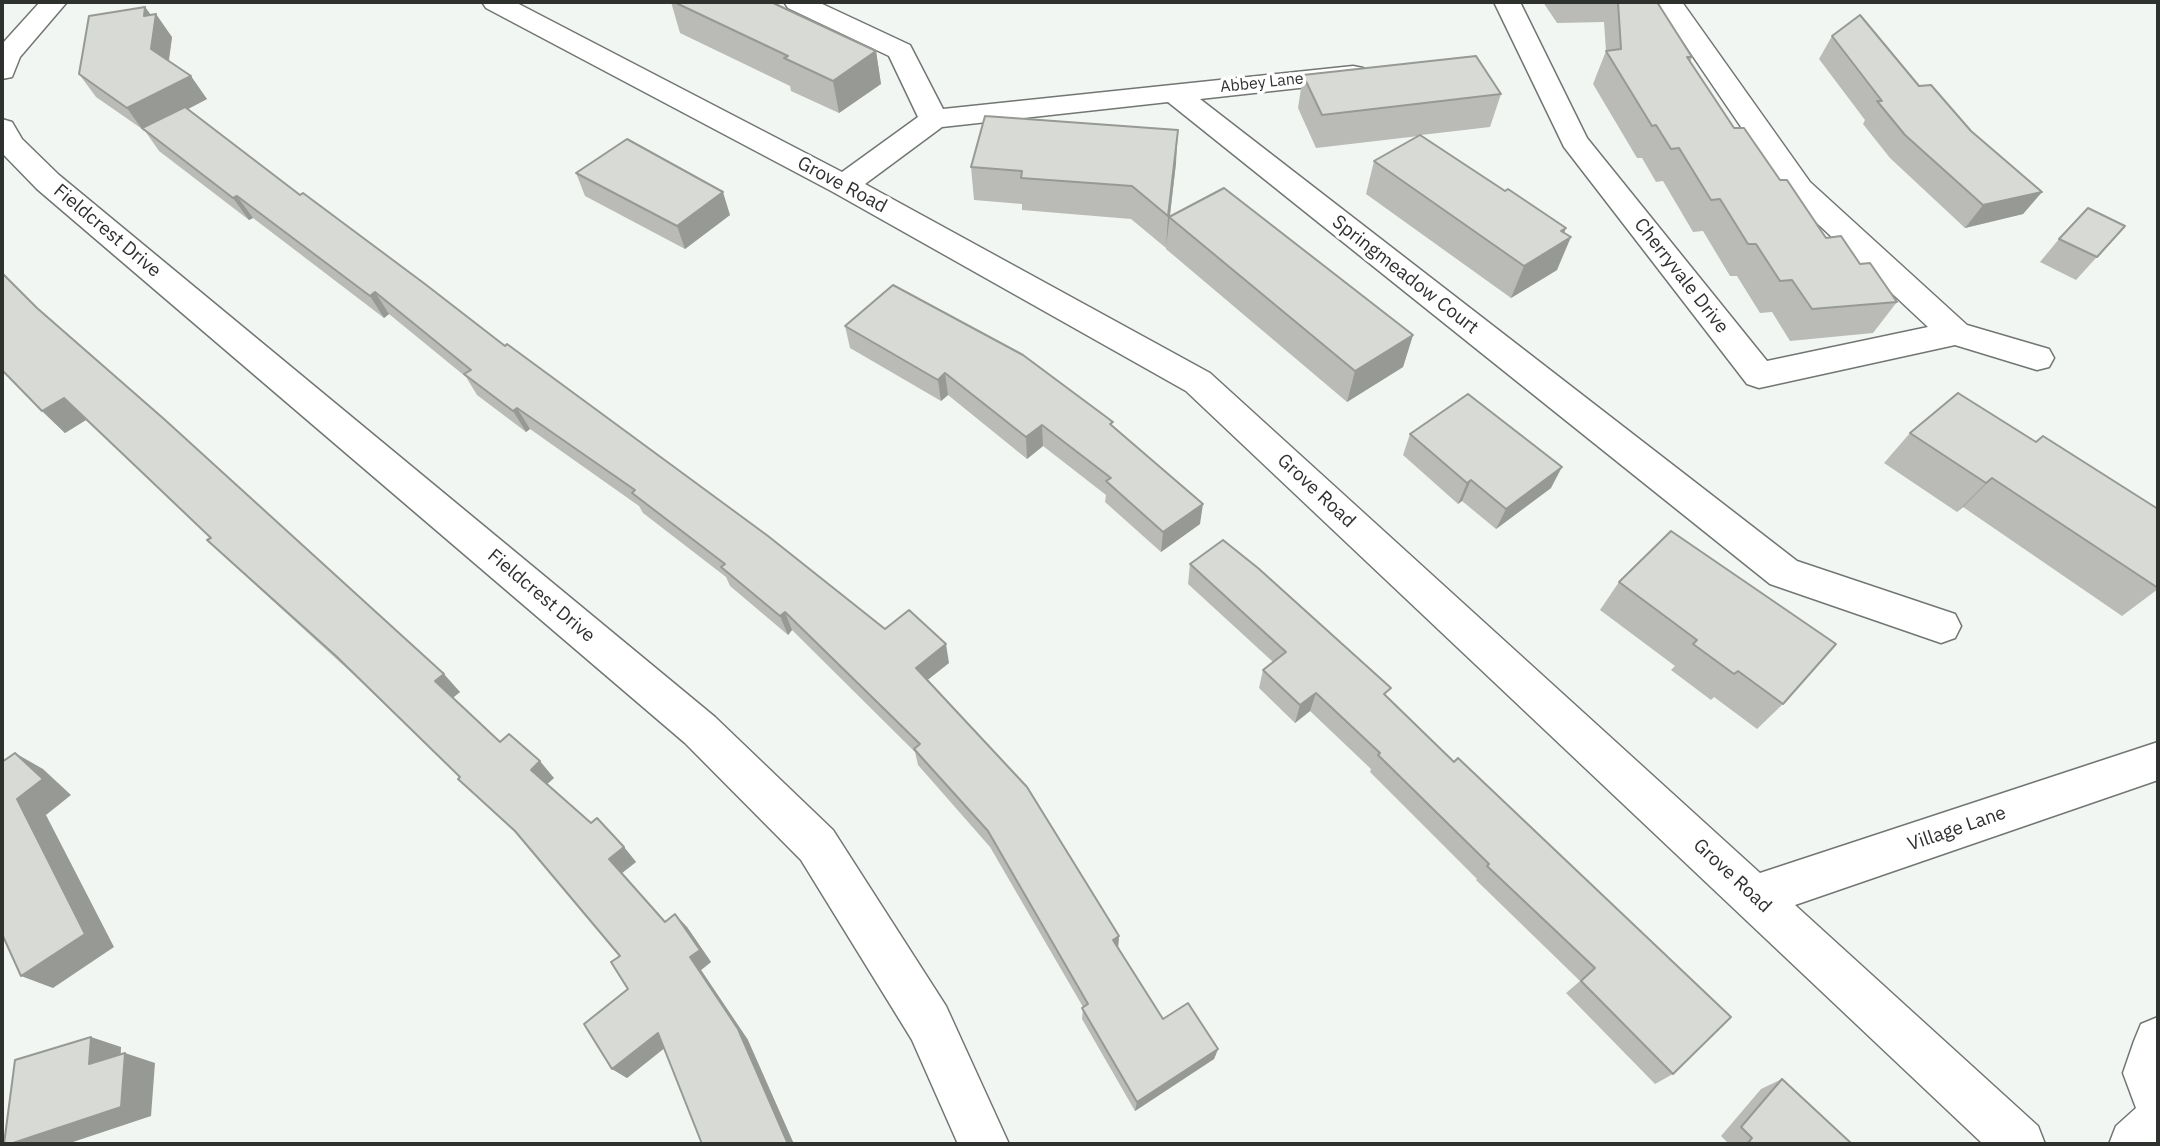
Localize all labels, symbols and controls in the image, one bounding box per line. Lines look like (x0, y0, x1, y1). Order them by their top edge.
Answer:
street label: Abbey Lane (1219, 69, 1305, 97)
street label: Grove Road (793, 152, 891, 218)
street label: Fieldcrest Drive (49, 179, 165, 283)
street label: Springmeadow Court (1327, 211, 1483, 339)
street label: Cherryvale Drive (1629, 214, 1733, 338)
street label: Grove Road (1272, 449, 1360, 533)
street label: Fieldcrest Drive (483, 544, 599, 648)
street label: Village Lane (1905, 802, 2009, 856)
street label: Grove Road (1688, 834, 1776, 918)

